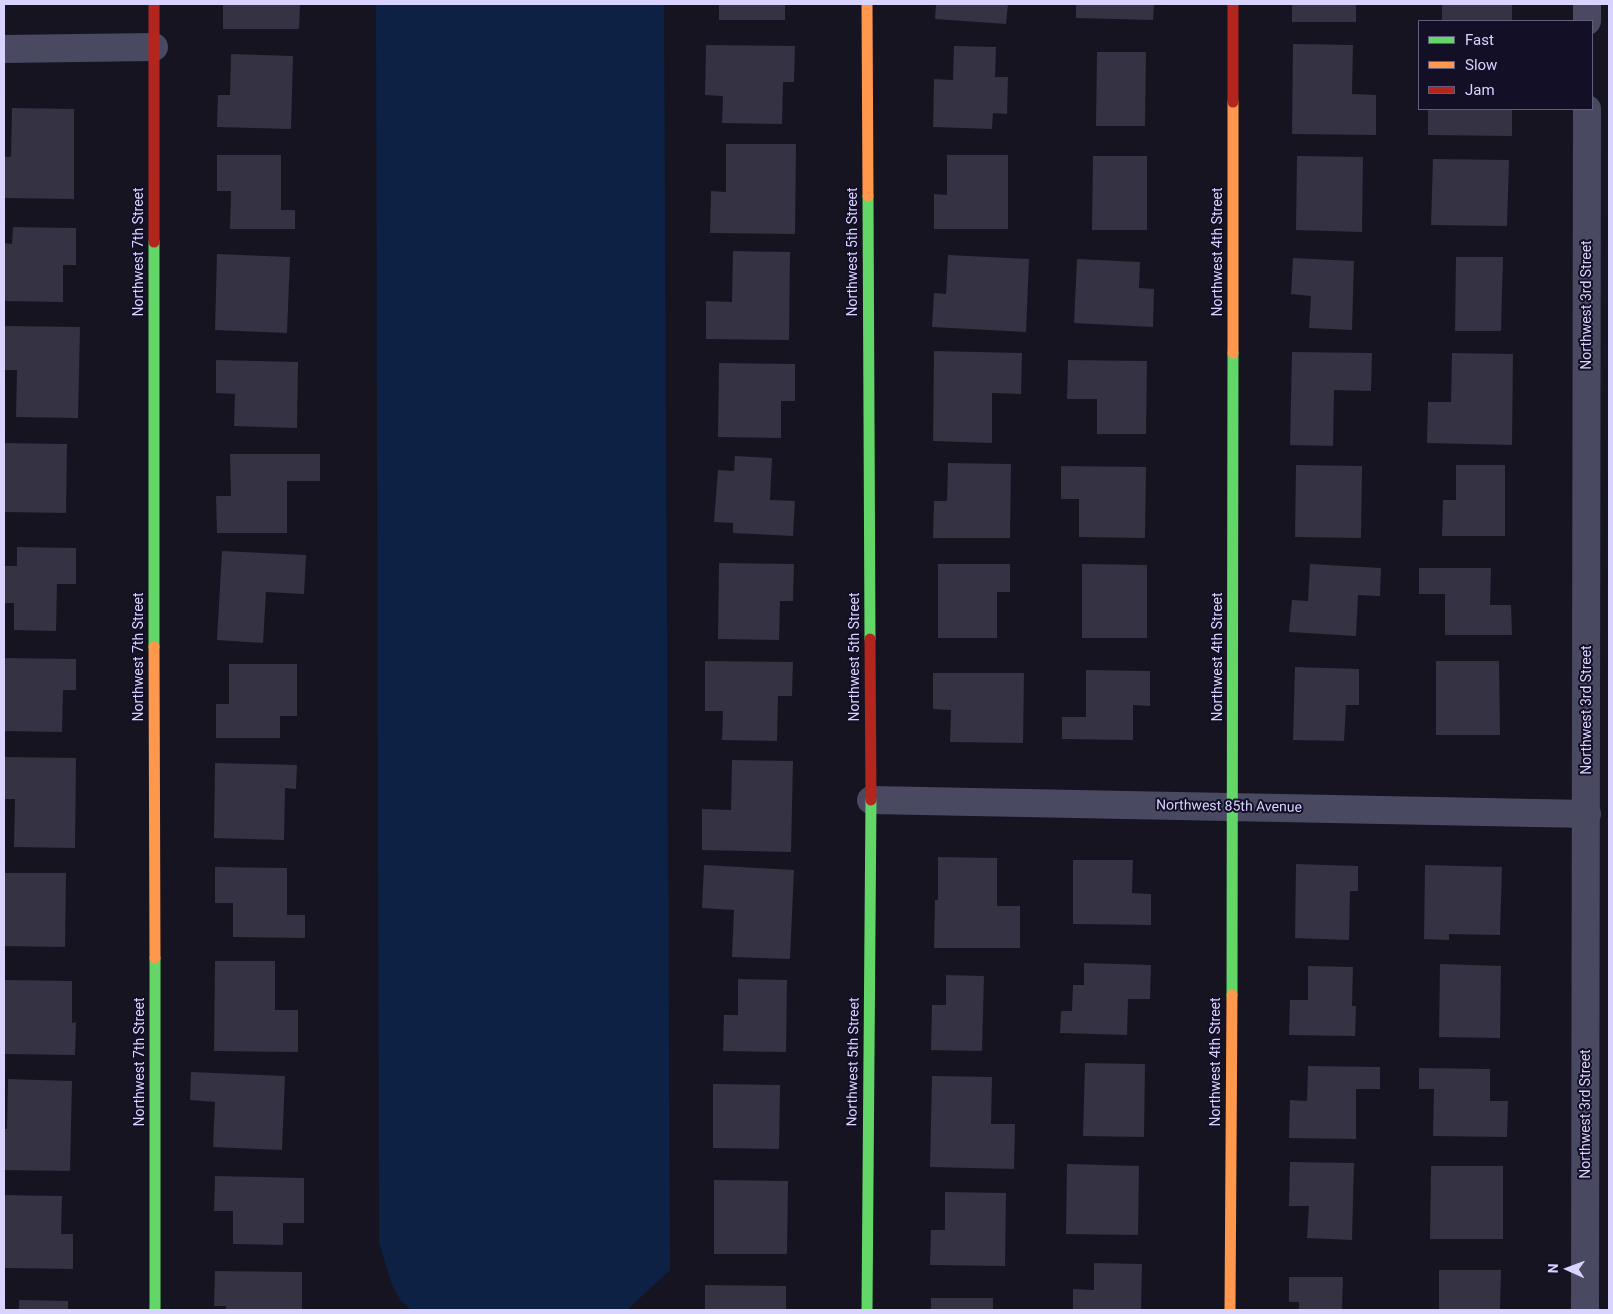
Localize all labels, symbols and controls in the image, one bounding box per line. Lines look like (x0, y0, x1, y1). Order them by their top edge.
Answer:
legend (1418, 20, 1593, 110)
text: Fast (1465, 31, 1494, 49)
text: Slow (1465, 56, 1497, 74)
text: Jam (1465, 81, 1495, 99)
street label: Northwest 7th Street (131, 187, 147, 317)
street label: Northwest 5th Street (845, 187, 861, 317)
street label: Northwest 4th Street (1210, 187, 1226, 317)
street label: Northwest 3rd Street (1579, 240, 1595, 370)
street label: Northwest 7th Street (131, 592, 147, 722)
street label: Northwest 5th Street (847, 592, 863, 722)
street label: Northwest 4th Street (1210, 592, 1226, 722)
street label: Northwest 3rd Street (1579, 645, 1595, 775)
street label: Northwest 85th Avenue (1156, 797, 1302, 817)
street label: Northwest 7th Street (132, 997, 148, 1127)
street label: Northwest 5th Street (844, 997, 864, 1127)
street label: Northwest 4th Street (1208, 997, 1224, 1127)
street label: Northwest 3rd Street (1578, 1049, 1594, 1179)
north arrow (1543, 1244, 1593, 1294)
text: N (1545, 1263, 1561, 1274)

